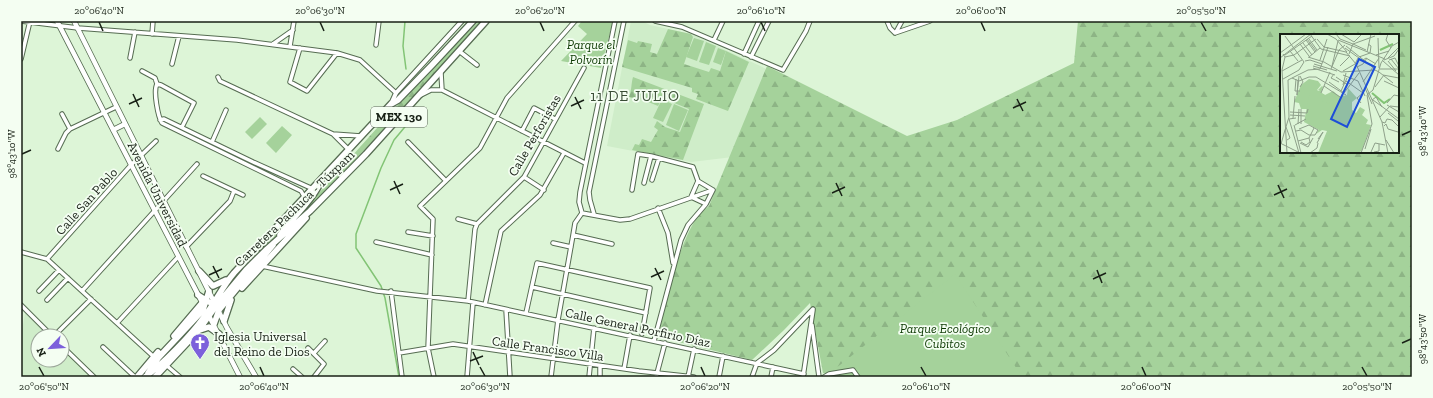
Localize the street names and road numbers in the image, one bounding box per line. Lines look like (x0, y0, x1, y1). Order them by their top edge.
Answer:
street label: Calle Perforistas (505, 92, 564, 179)
road number: MEX 130 (371, 107, 427, 127)
street label: Avenida Universidad (125, 139, 190, 249)
street label: Carretera Pachuca - Túxpam (231, 147, 358, 270)
street label: Calle San Pablo (52, 164, 121, 238)
street label: Calle General Porfirio Díaz (564, 305, 712, 350)
street label: Calle Francisco Villa (491, 333, 605, 364)

